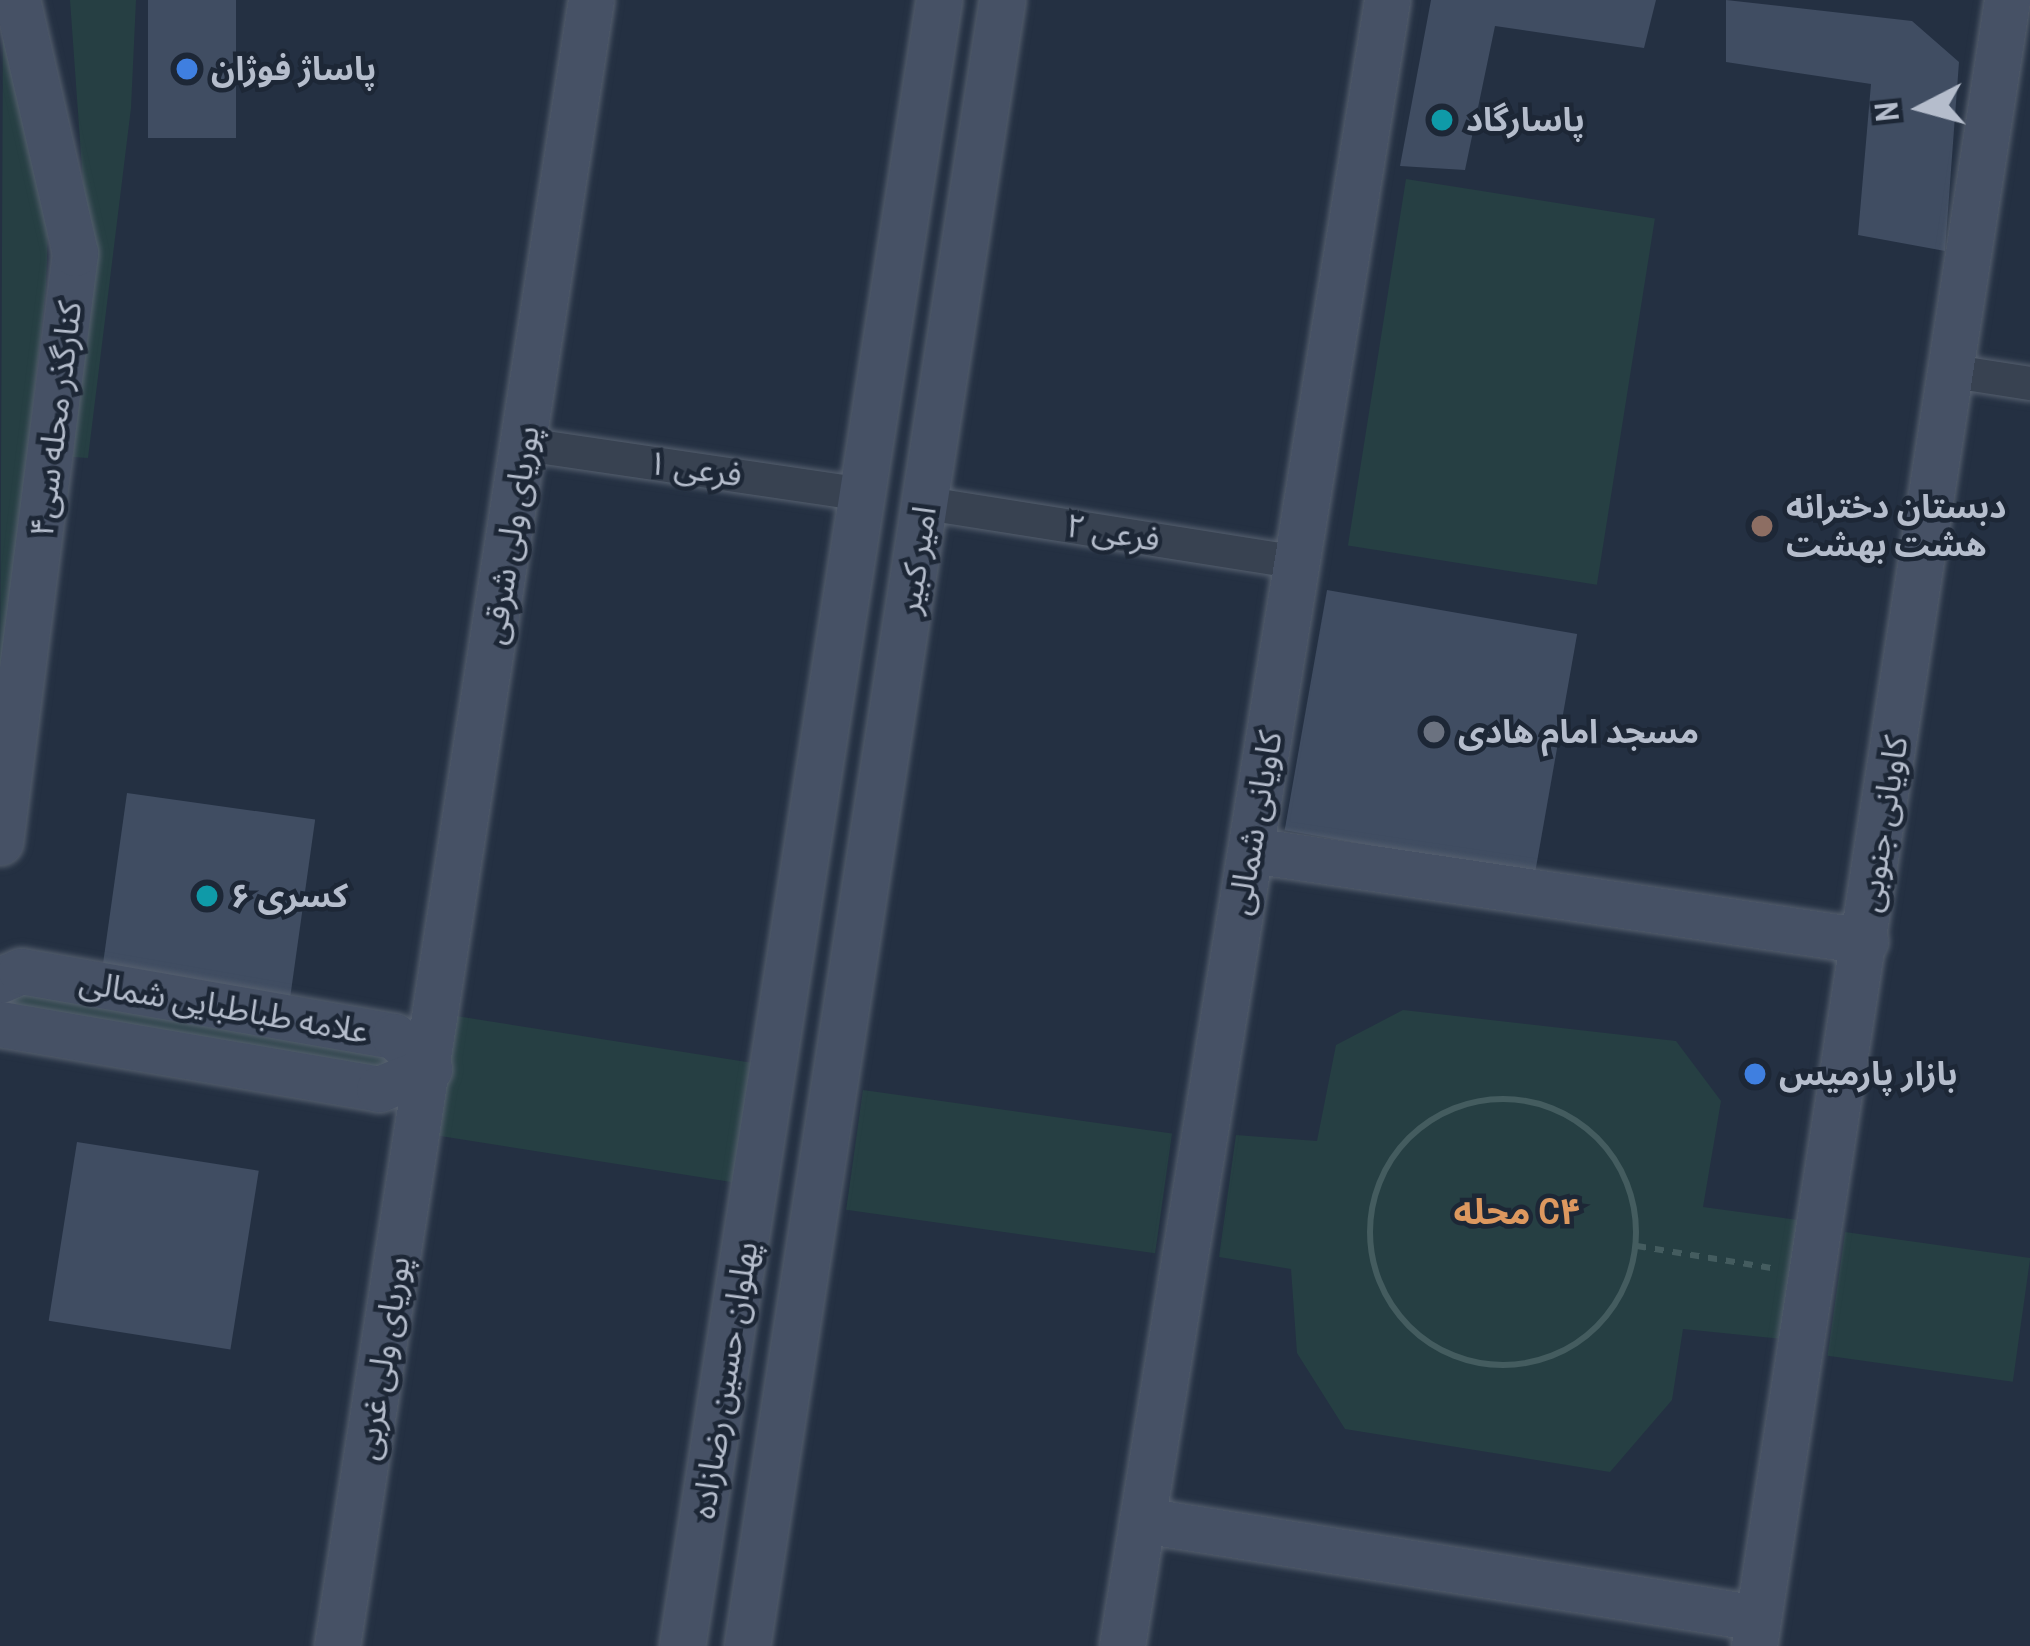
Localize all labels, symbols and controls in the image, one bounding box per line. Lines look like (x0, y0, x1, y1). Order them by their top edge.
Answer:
north arrow (1862, 48, 1982, 168)
place label: پاساژ فوژان (211, 49, 376, 89)
marker: پاساژ فوژان (174, 56, 200, 82)
place label: پاسارگاد (1466, 100, 1585, 140)
text: N (1863, 100, 1909, 124)
marker: پاسارگاد (1429, 107, 1455, 133)
street label: کنارگذر محله سی۴ (22, 299, 90, 539)
street label: پوریای ولی شرقی (474, 423, 548, 647)
street label: فرعی ۱ (646, 443, 744, 495)
place label: دبستان دخترانه هشت بهشت (1786, 487, 2006, 565)
street label: امیر کبیر (889, 503, 945, 617)
street label: فرعی ۲ (1063, 506, 1163, 560)
marker: دبستان دخترانه هشت بهشت (1749, 513, 1775, 539)
place label: مسجد امام هادی (1458, 712, 1699, 752)
marker: مسجد امام هادی (1421, 719, 1447, 745)
street label: کاویانی شمالی (1219, 728, 1291, 918)
street label: کاویانی جنوبی (1850, 733, 1916, 915)
place label: کسری ۶ (231, 876, 348, 916)
marker: کسری ۶ (194, 883, 220, 909)
street label: علامه طباطبایی شمالی (76, 962, 372, 1052)
place label: بازار پارمیس (1779, 1054, 1957, 1094)
marker: بازار پارمیس (1742, 1061, 1768, 1087)
district label: محله C۴ (1453, 1190, 1581, 1234)
street label: پهلوان حسین رضازاده (684, 1239, 766, 1521)
street label: پوریای ولی غربی (347, 1253, 419, 1463)

